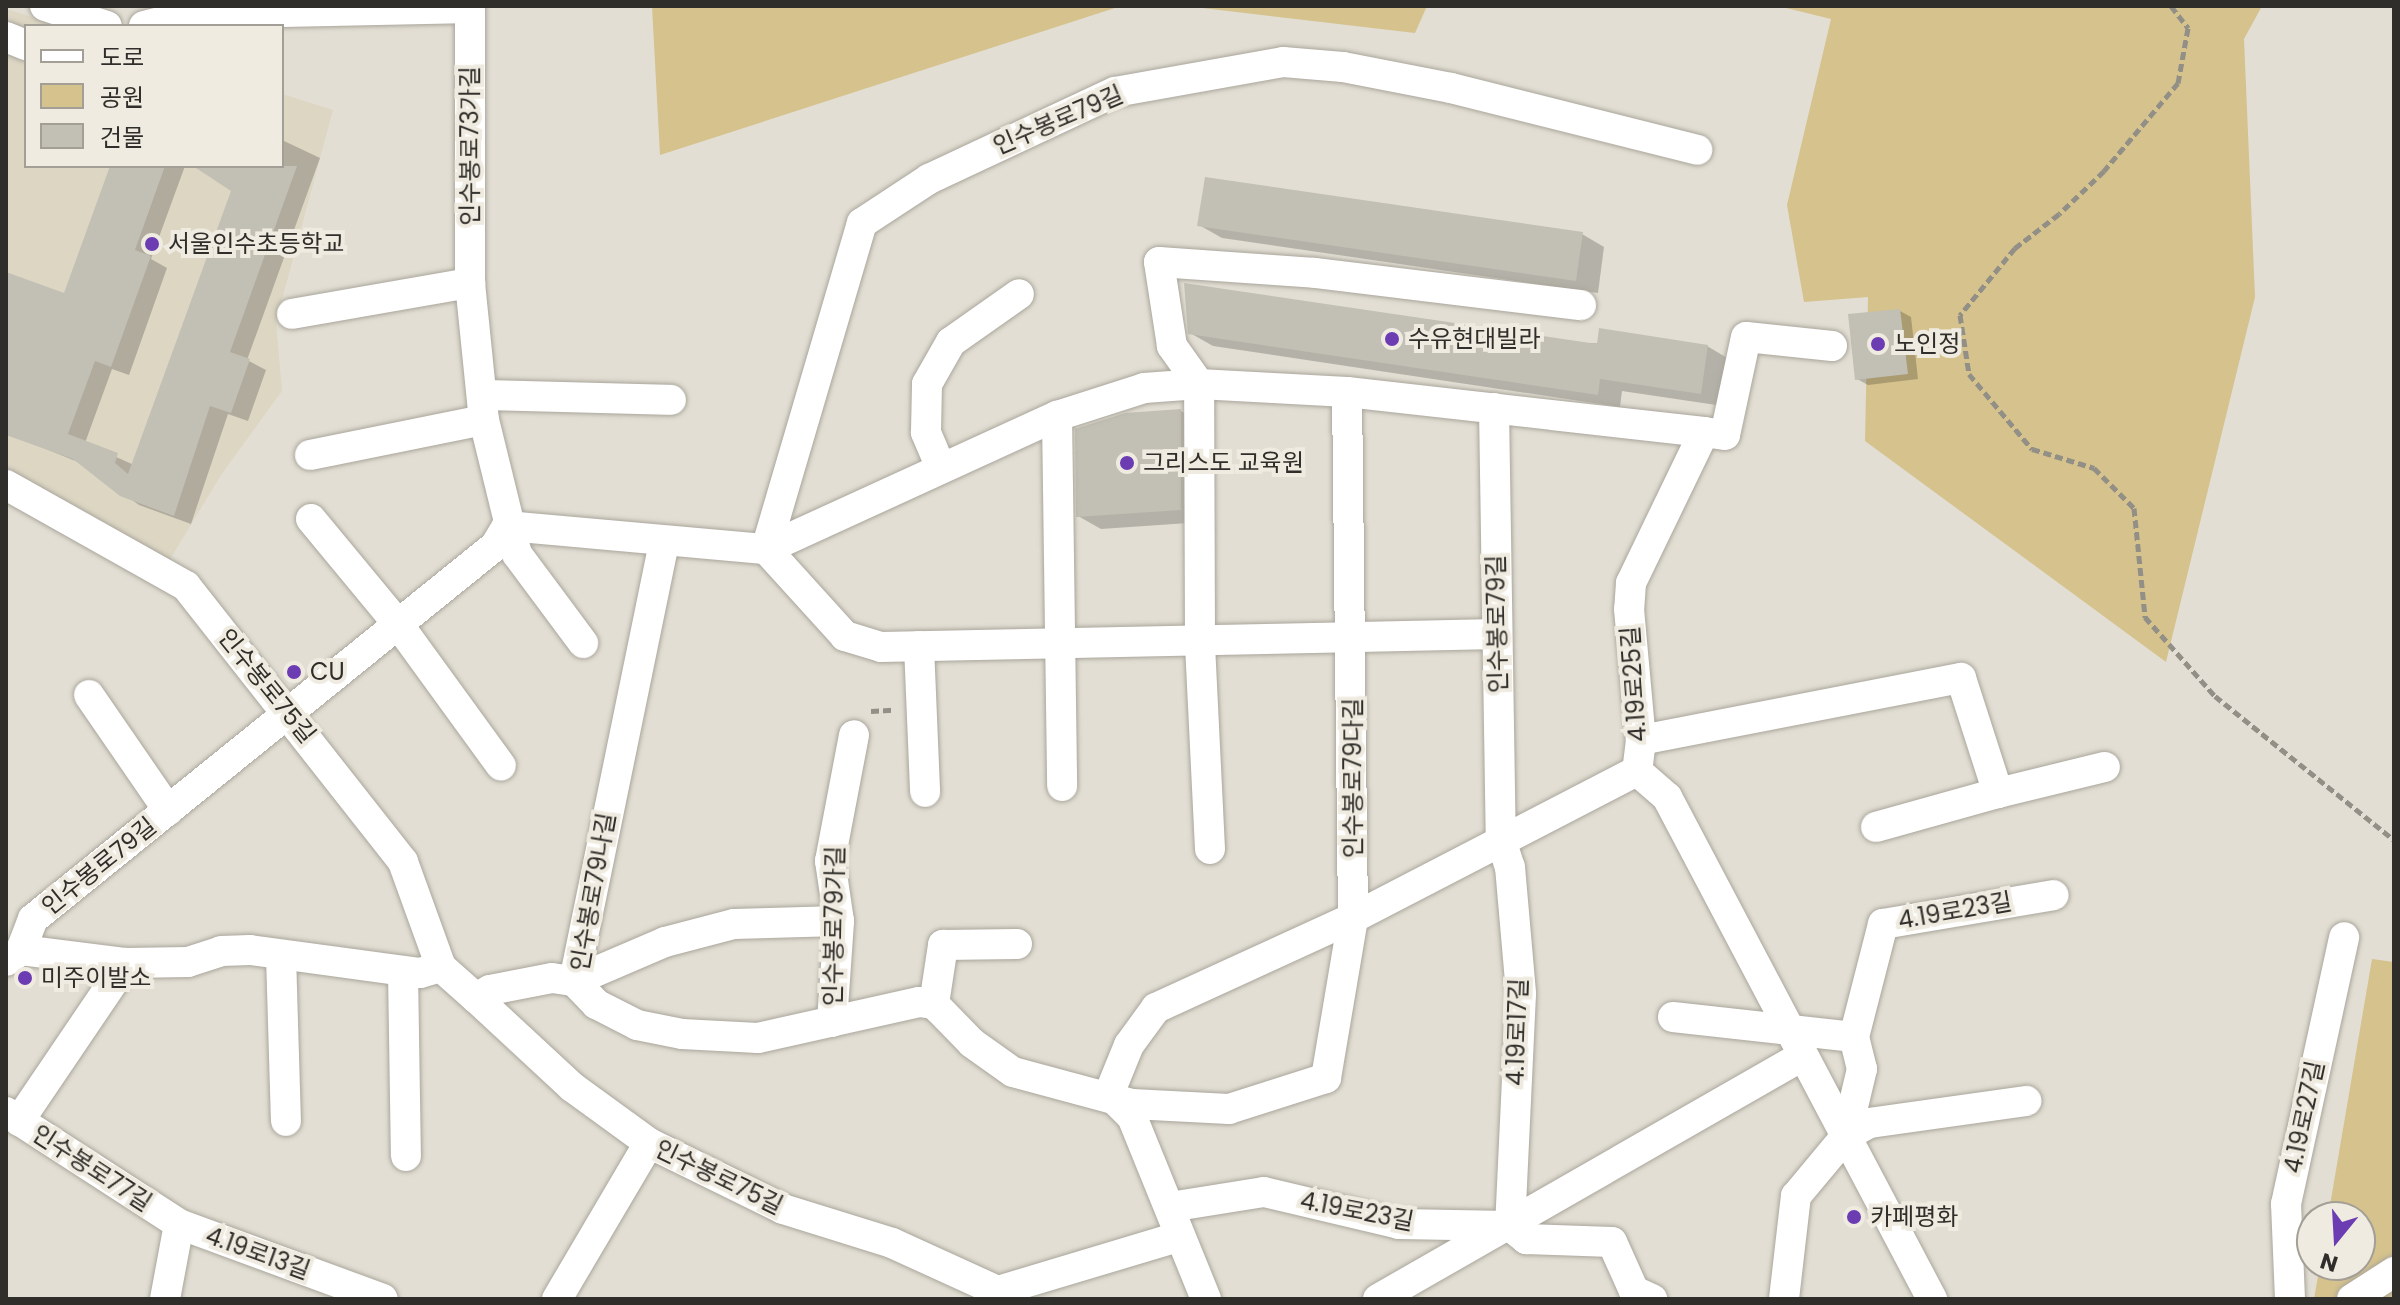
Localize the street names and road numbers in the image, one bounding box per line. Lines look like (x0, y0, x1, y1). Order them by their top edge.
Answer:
street label: 인수봉로73가길 (456, 66, 484, 226)
street label: 인수봉로79길 (989, 80, 1127, 160)
street label: 인수봉로79길 (1481, 554, 1513, 694)
street label: 인수봉로75길 (212, 623, 322, 749)
street label: 4.19로25길 (1616, 625, 1652, 743)
street label: 인수봉로79다길 (1339, 698, 1367, 858)
street label: 인수봉로79나길 (565, 810, 621, 974)
street label: 인수봉로79길 (36, 811, 162, 921)
street label: 인수봉로79가길 (818, 845, 850, 1007)
street label: 4.19로23길 (1896, 887, 2014, 935)
street label: 4.19로17길 (1501, 978, 1533, 1086)
street label: 4.19로27길 (2278, 1058, 2330, 1176)
street label: 인수봉로77길 (27, 1119, 157, 1217)
street label: 인수봉로75길 (650, 1134, 788, 1220)
street label: 4.19로23길 (1298, 1186, 1416, 1236)
street label: 4.19로13길 (202, 1221, 314, 1285)

